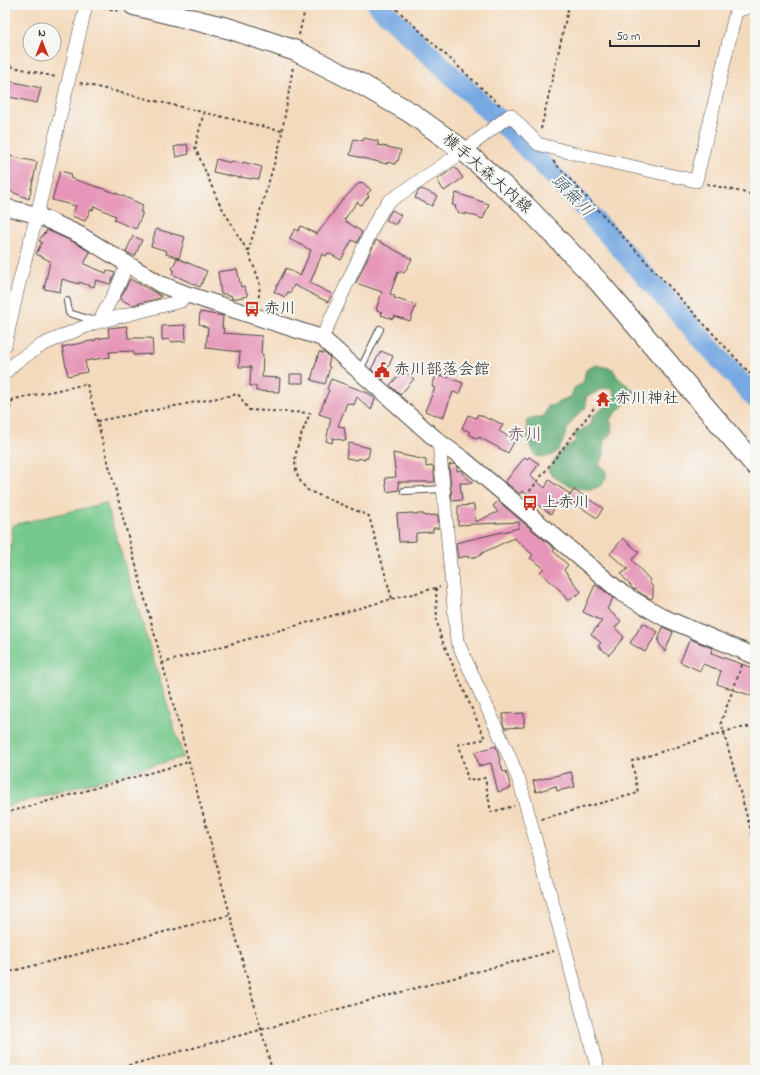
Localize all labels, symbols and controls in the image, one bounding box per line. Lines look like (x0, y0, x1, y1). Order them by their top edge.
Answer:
north arrow (22, 22, 62, 62)
scale bar (610, 22, 699, 48)
text: N (38, 25, 46, 41)
text: 50 m (616, 28, 640, 46)
street label: 横手大森大内線 (437, 128, 537, 220)
water label: 頭無川 (545, 169, 599, 223)
place label: 赤川 (264, 297, 296, 321)
bus stop icon: 赤川 (243, 300, 261, 318)
place label: 赤川部落会館 (394, 358, 490, 382)
public building icon: 赤川部落会館 (373, 361, 391, 379)
place label: 赤川神社 (615, 387, 679, 411)
temple icon: 赤川神社 (594, 390, 612, 408)
district label: 赤川 (507, 423, 543, 449)
place label: 上赤川 (542, 491, 590, 515)
bus stop icon: 上赤川 (521, 494, 539, 512)

